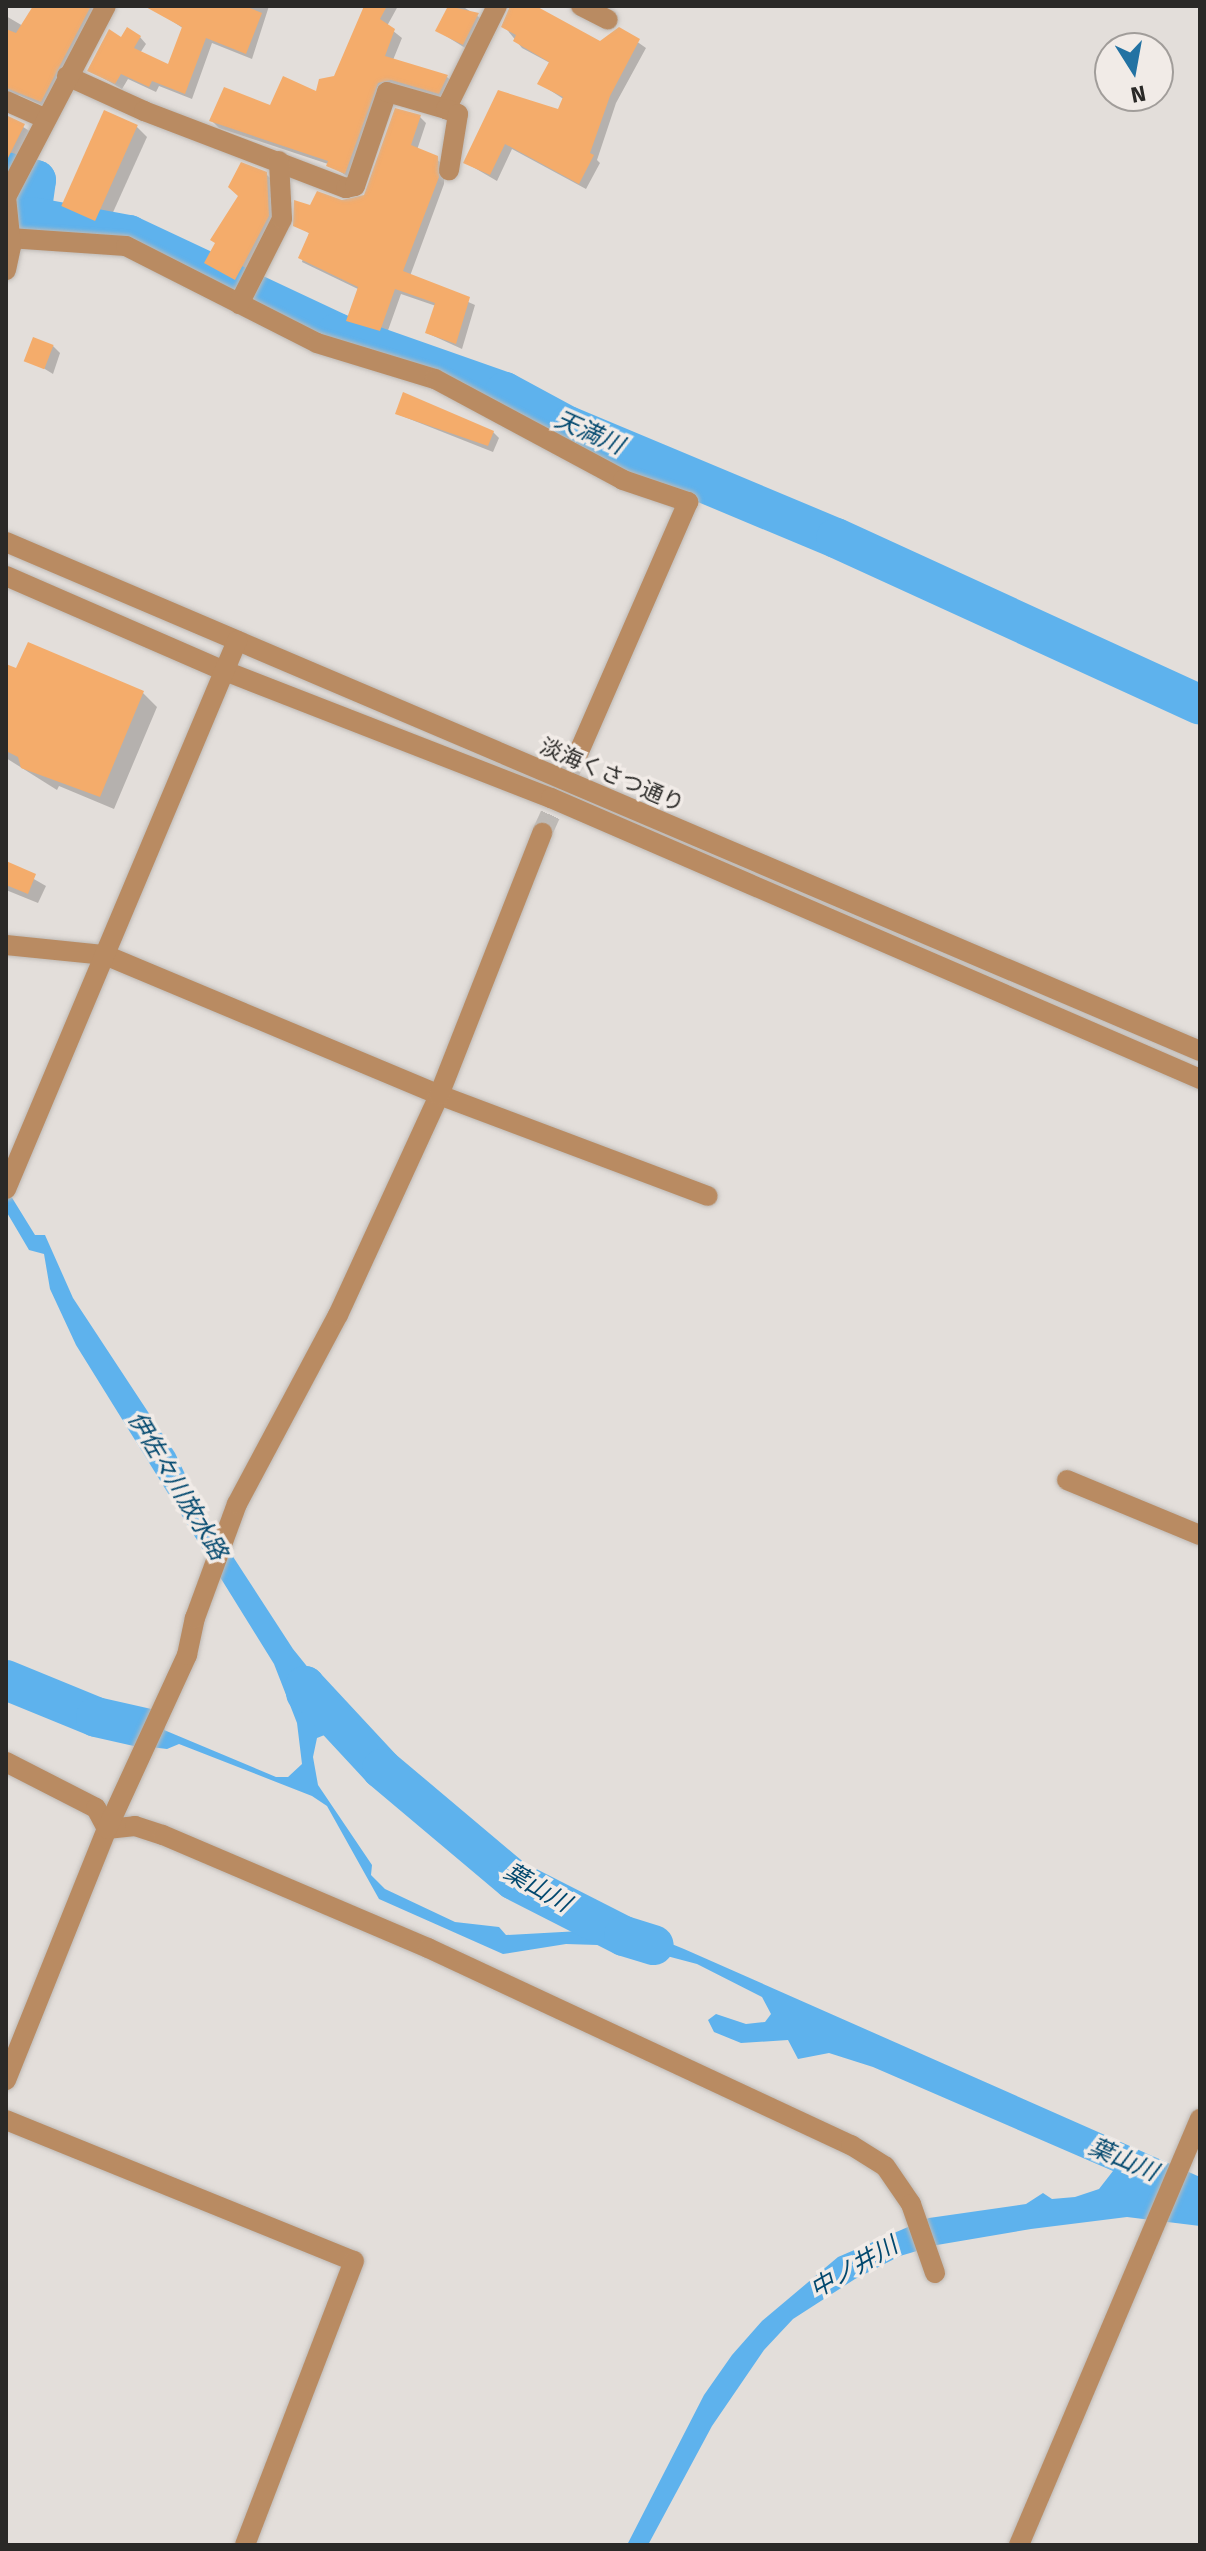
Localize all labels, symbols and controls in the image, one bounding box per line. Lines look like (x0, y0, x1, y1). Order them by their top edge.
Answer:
north arrow (1094, 32, 1174, 112)
text: N (1129, 79, 1148, 109)
water label: 天満川 (550, 405, 628, 461)
street label: 淡海くさつ通り (536, 733, 688, 817)
water label: 伊佐々川放水路 (121, 1407, 233, 1565)
water label: 葉山川 (499, 1858, 575, 1918)
water label: 葉山川 (1084, 2133, 1162, 2187)
water label: 中ノ井川 (805, 2232, 903, 2304)

